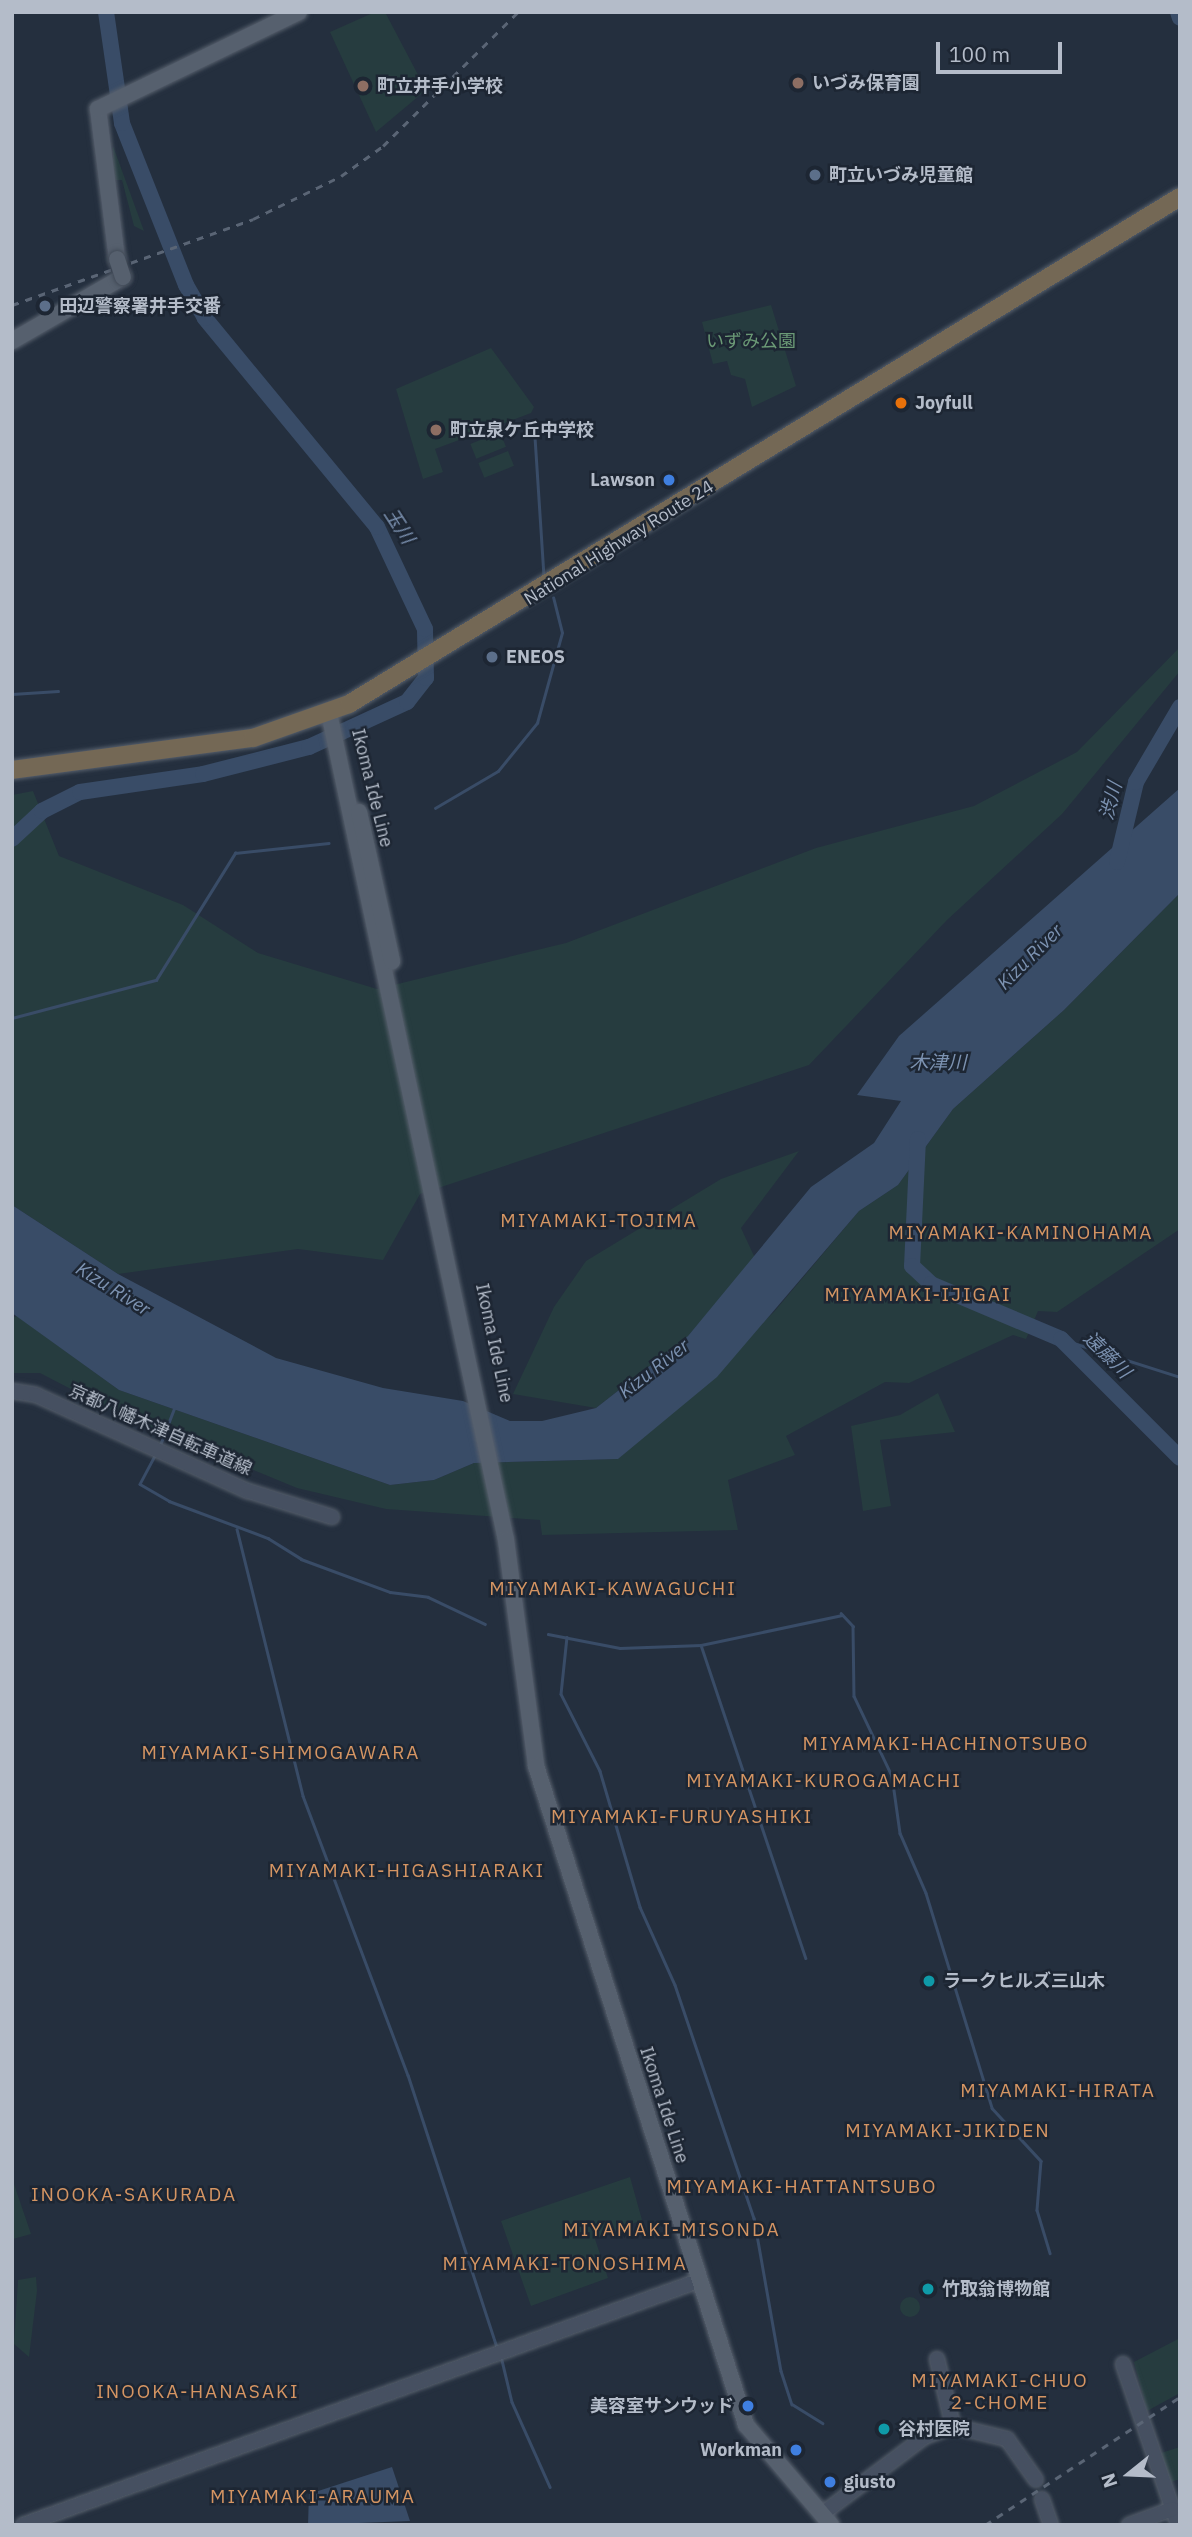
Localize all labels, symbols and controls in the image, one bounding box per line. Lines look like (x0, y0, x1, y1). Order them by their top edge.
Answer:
scale bar (940, 28, 1066, 72)
text: 100 m (949, 40, 1010, 68)
place label: いづみ保育園 (812, 72, 920, 94)
place label: 町立井手小学校 (377, 75, 503, 97)
marker: いづみ保育園 (790, 75, 806, 91)
marker: 町立井手小学校 (355, 78, 371, 94)
place label: 町立いづみ児童館 (829, 164, 973, 186)
marker: 町立いづみ児童館 (807, 167, 823, 183)
place label: 田辺警察署井手交番 (59, 295, 221, 317)
marker: 田辺警察署井手交番 (37, 298, 53, 314)
park label: いずみ公園 (706, 330, 796, 352)
place label: Joyfull (915, 392, 973, 414)
marker: Joyfull (893, 395, 909, 411)
place label: 町立泉ケ丘中学校 (450, 419, 594, 441)
marker: 町立泉ケ丘中学校 (428, 422, 444, 438)
place label: Lawson (590, 469, 655, 491)
marker: Lawson (661, 472, 677, 488)
street label: National Highway Route 24 (520, 476, 718, 610)
water label: 玉川 (379, 504, 419, 548)
place label: ENEOS (506, 646, 565, 668)
marker: ENEOS (484, 649, 500, 665)
street label: Ikoma Ide Line (347, 727, 397, 849)
water label: 渋川 (1095, 780, 1127, 822)
water label: Kizu River (993, 920, 1067, 994)
water label: 木津川 (910, 1052, 966, 1074)
district label: MIYAMAKI-TOJIMA (502, 1210, 696, 1232)
district label: MIYAMAKI-KAMINOHAMA (891, 1222, 1151, 1244)
water label: Kizu River (72, 1257, 154, 1321)
street label: Ikoma Ide Line (471, 1281, 517, 1405)
district label: MIYAMAKI-IJIGAI (826, 1284, 1010, 1306)
water label: 遠藤川 (1079, 1327, 1135, 1383)
water label: Kizu River (614, 1334, 694, 1404)
street label: 京都八幡木津自転車道線 (65, 1380, 255, 1480)
district label: MIYAMAKI-KAWAGUCHI (491, 1578, 735, 1600)
district label: MIYAMAKI-HACHINOTSUBO (805, 1733, 1087, 1755)
district label: MIYAMAKI-SHIMOGAWARA (144, 1742, 418, 1764)
district label: MIYAMAKI-KUROGAMACHI (689, 1770, 959, 1792)
district label: MIYAMAKI-FURUYASHIKI (553, 1806, 811, 1828)
district label: MIYAMAKI-HIGASHIARAKI (271, 1860, 543, 1882)
place label: ラークヒルズ三山木 (943, 1970, 1105, 1992)
marker: ラークヒルズ三山木 (921, 1973, 937, 1989)
street label: Ikoma Ide Line (635, 2044, 693, 2166)
district label: MIYAMAKI-HIRATA (962, 2080, 1154, 2102)
district label: MIYAMAKI-JIKIDEN (847, 2120, 1049, 2142)
district label: MIYAMAKI-HATTANTSUBO (669, 2176, 935, 2198)
district label: INOOKA-SAKURADA (33, 2184, 235, 2206)
district label: MIYAMAKI-MISONDA (565, 2219, 779, 2241)
district label: MIYAMAKI-TONOSHIMA (445, 2253, 685, 2275)
place label: 竹取翁博物館 (942, 2278, 1050, 2300)
marker: 竹取翁博物館 (920, 2281, 936, 2297)
district label: MIYAMAKI-CHUO 2-CHOME (913, 2370, 1087, 2414)
district label: INOOKA-HANASAKI (98, 2381, 298, 2403)
place label: 美容室サンウッド (590, 2395, 734, 2417)
marker: 美容室サンウッド (740, 2398, 756, 2414)
place label: 谷村医院 (898, 2418, 970, 2440)
marker: 谷村医院 (876, 2421, 892, 2437)
place label: Workman (700, 2439, 782, 2461)
north arrow (1094, 2439, 1164, 2509)
marker: Workman (788, 2442, 804, 2458)
text: N (1095, 2470, 1123, 2491)
place label: giusto (844, 2471, 896, 2493)
marker: giusto (822, 2474, 838, 2490)
district label: MIYAMAKI-ARAUMA (212, 2486, 414, 2508)

